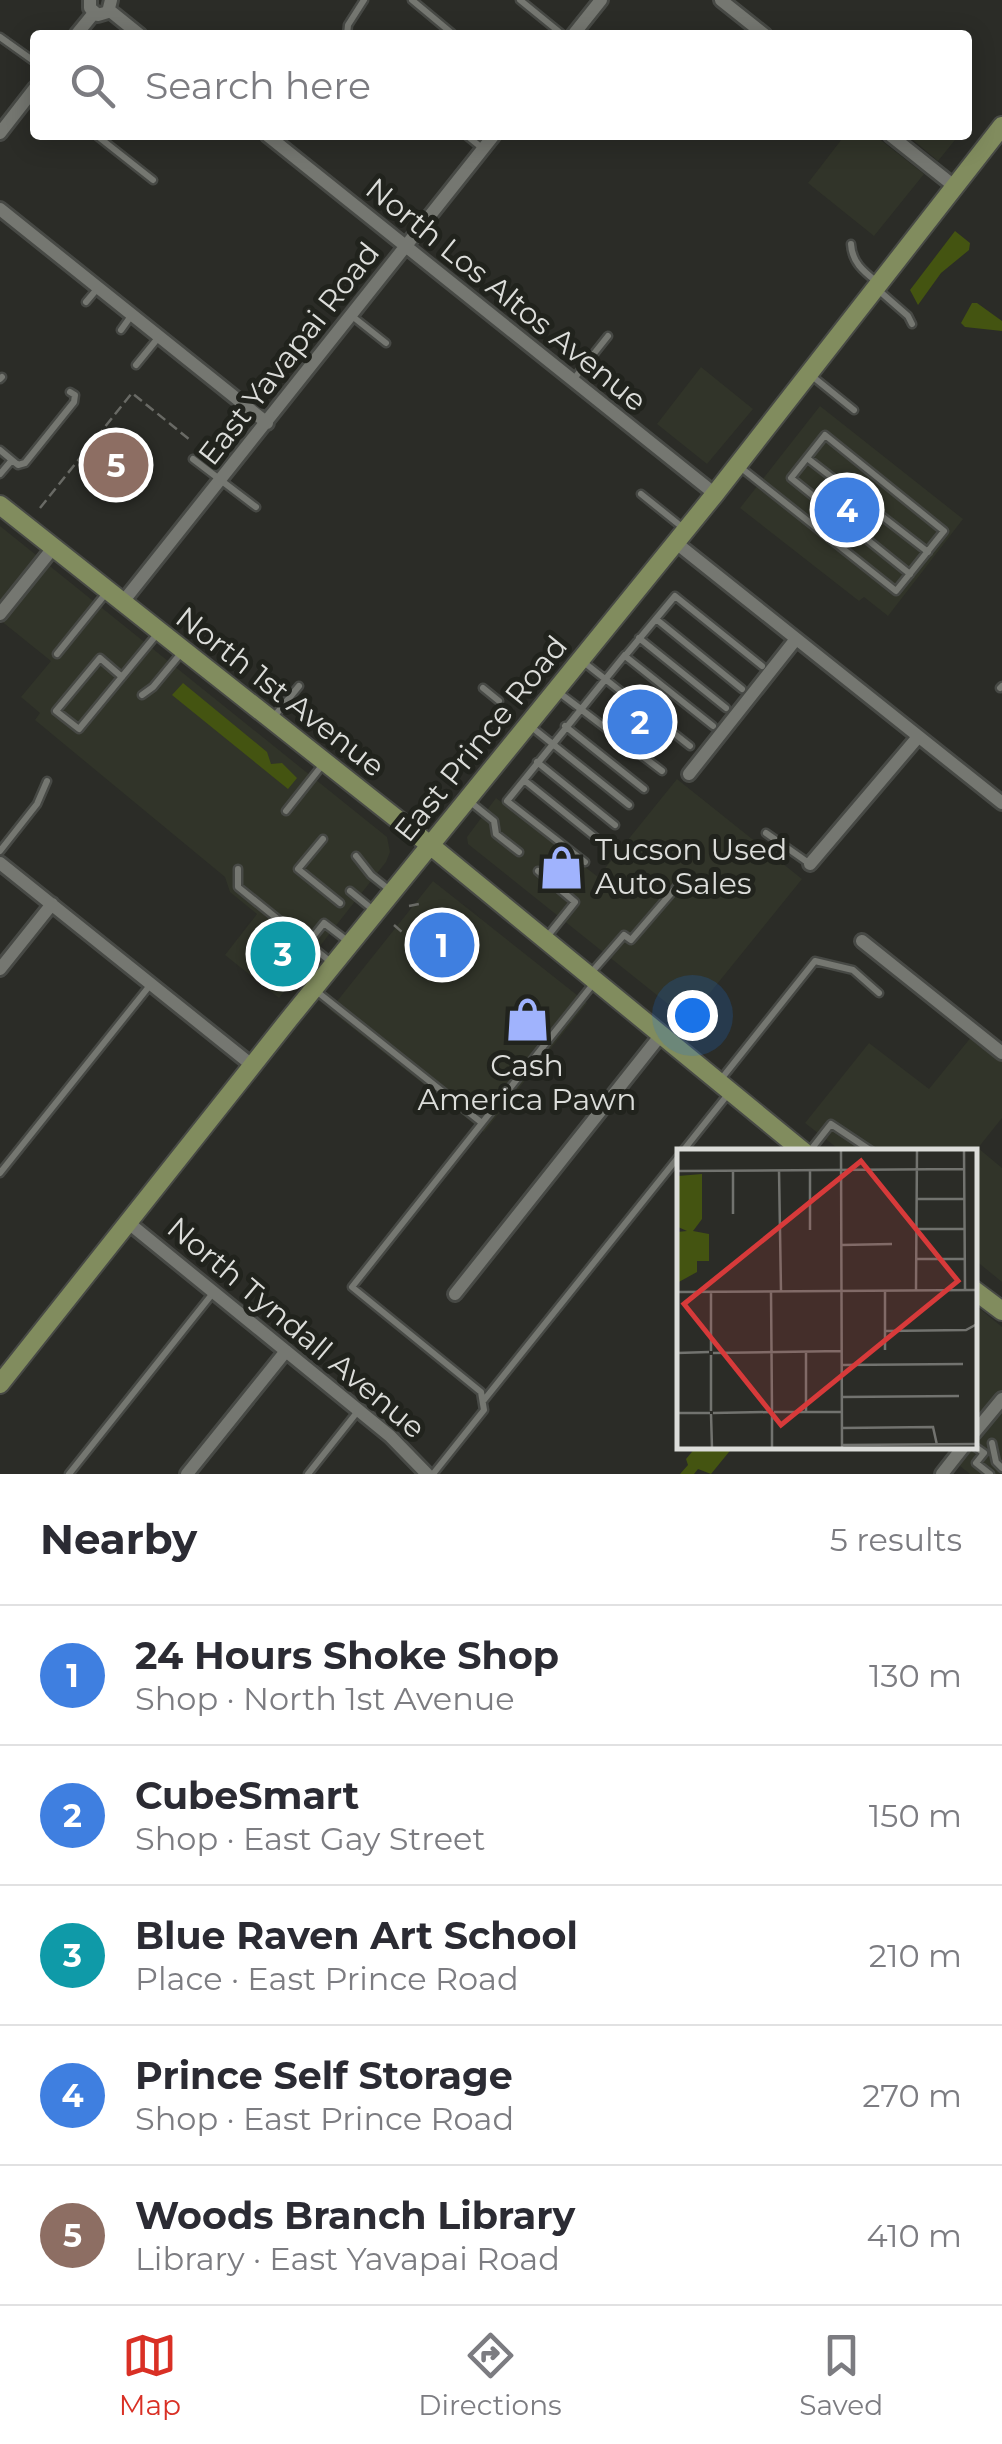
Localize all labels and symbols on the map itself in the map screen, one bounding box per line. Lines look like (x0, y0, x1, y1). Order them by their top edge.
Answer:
street label: North Los Altos Avenue (359, 170, 654, 419)
street label: East Yavapai Road (190, 235, 387, 472)
pin: 5 (84, 428, 148, 502)
pin: 4 (814, 472, 880, 548)
street label: North 1st Avenue (169, 599, 392, 785)
street label: East Prince Road (386, 628, 575, 849)
pin: 2 (608, 684, 672, 760)
place label: Tucson Used Auto Sales (595, 831, 787, 902)
shop icon: Tucson Used Auto Sales (538, 843, 586, 891)
pin: 1 (410, 908, 474, 982)
pin: 3 (250, 916, 316, 992)
your location (667, 990, 718, 1041)
shop icon: Cash America Pawn (503, 995, 551, 1043)
place label: Cash America Pawn (418, 1047, 636, 1118)
inset map (677, 1149, 977, 1449)
street label: North Tyndall Avenue (160, 1209, 433, 1446)

